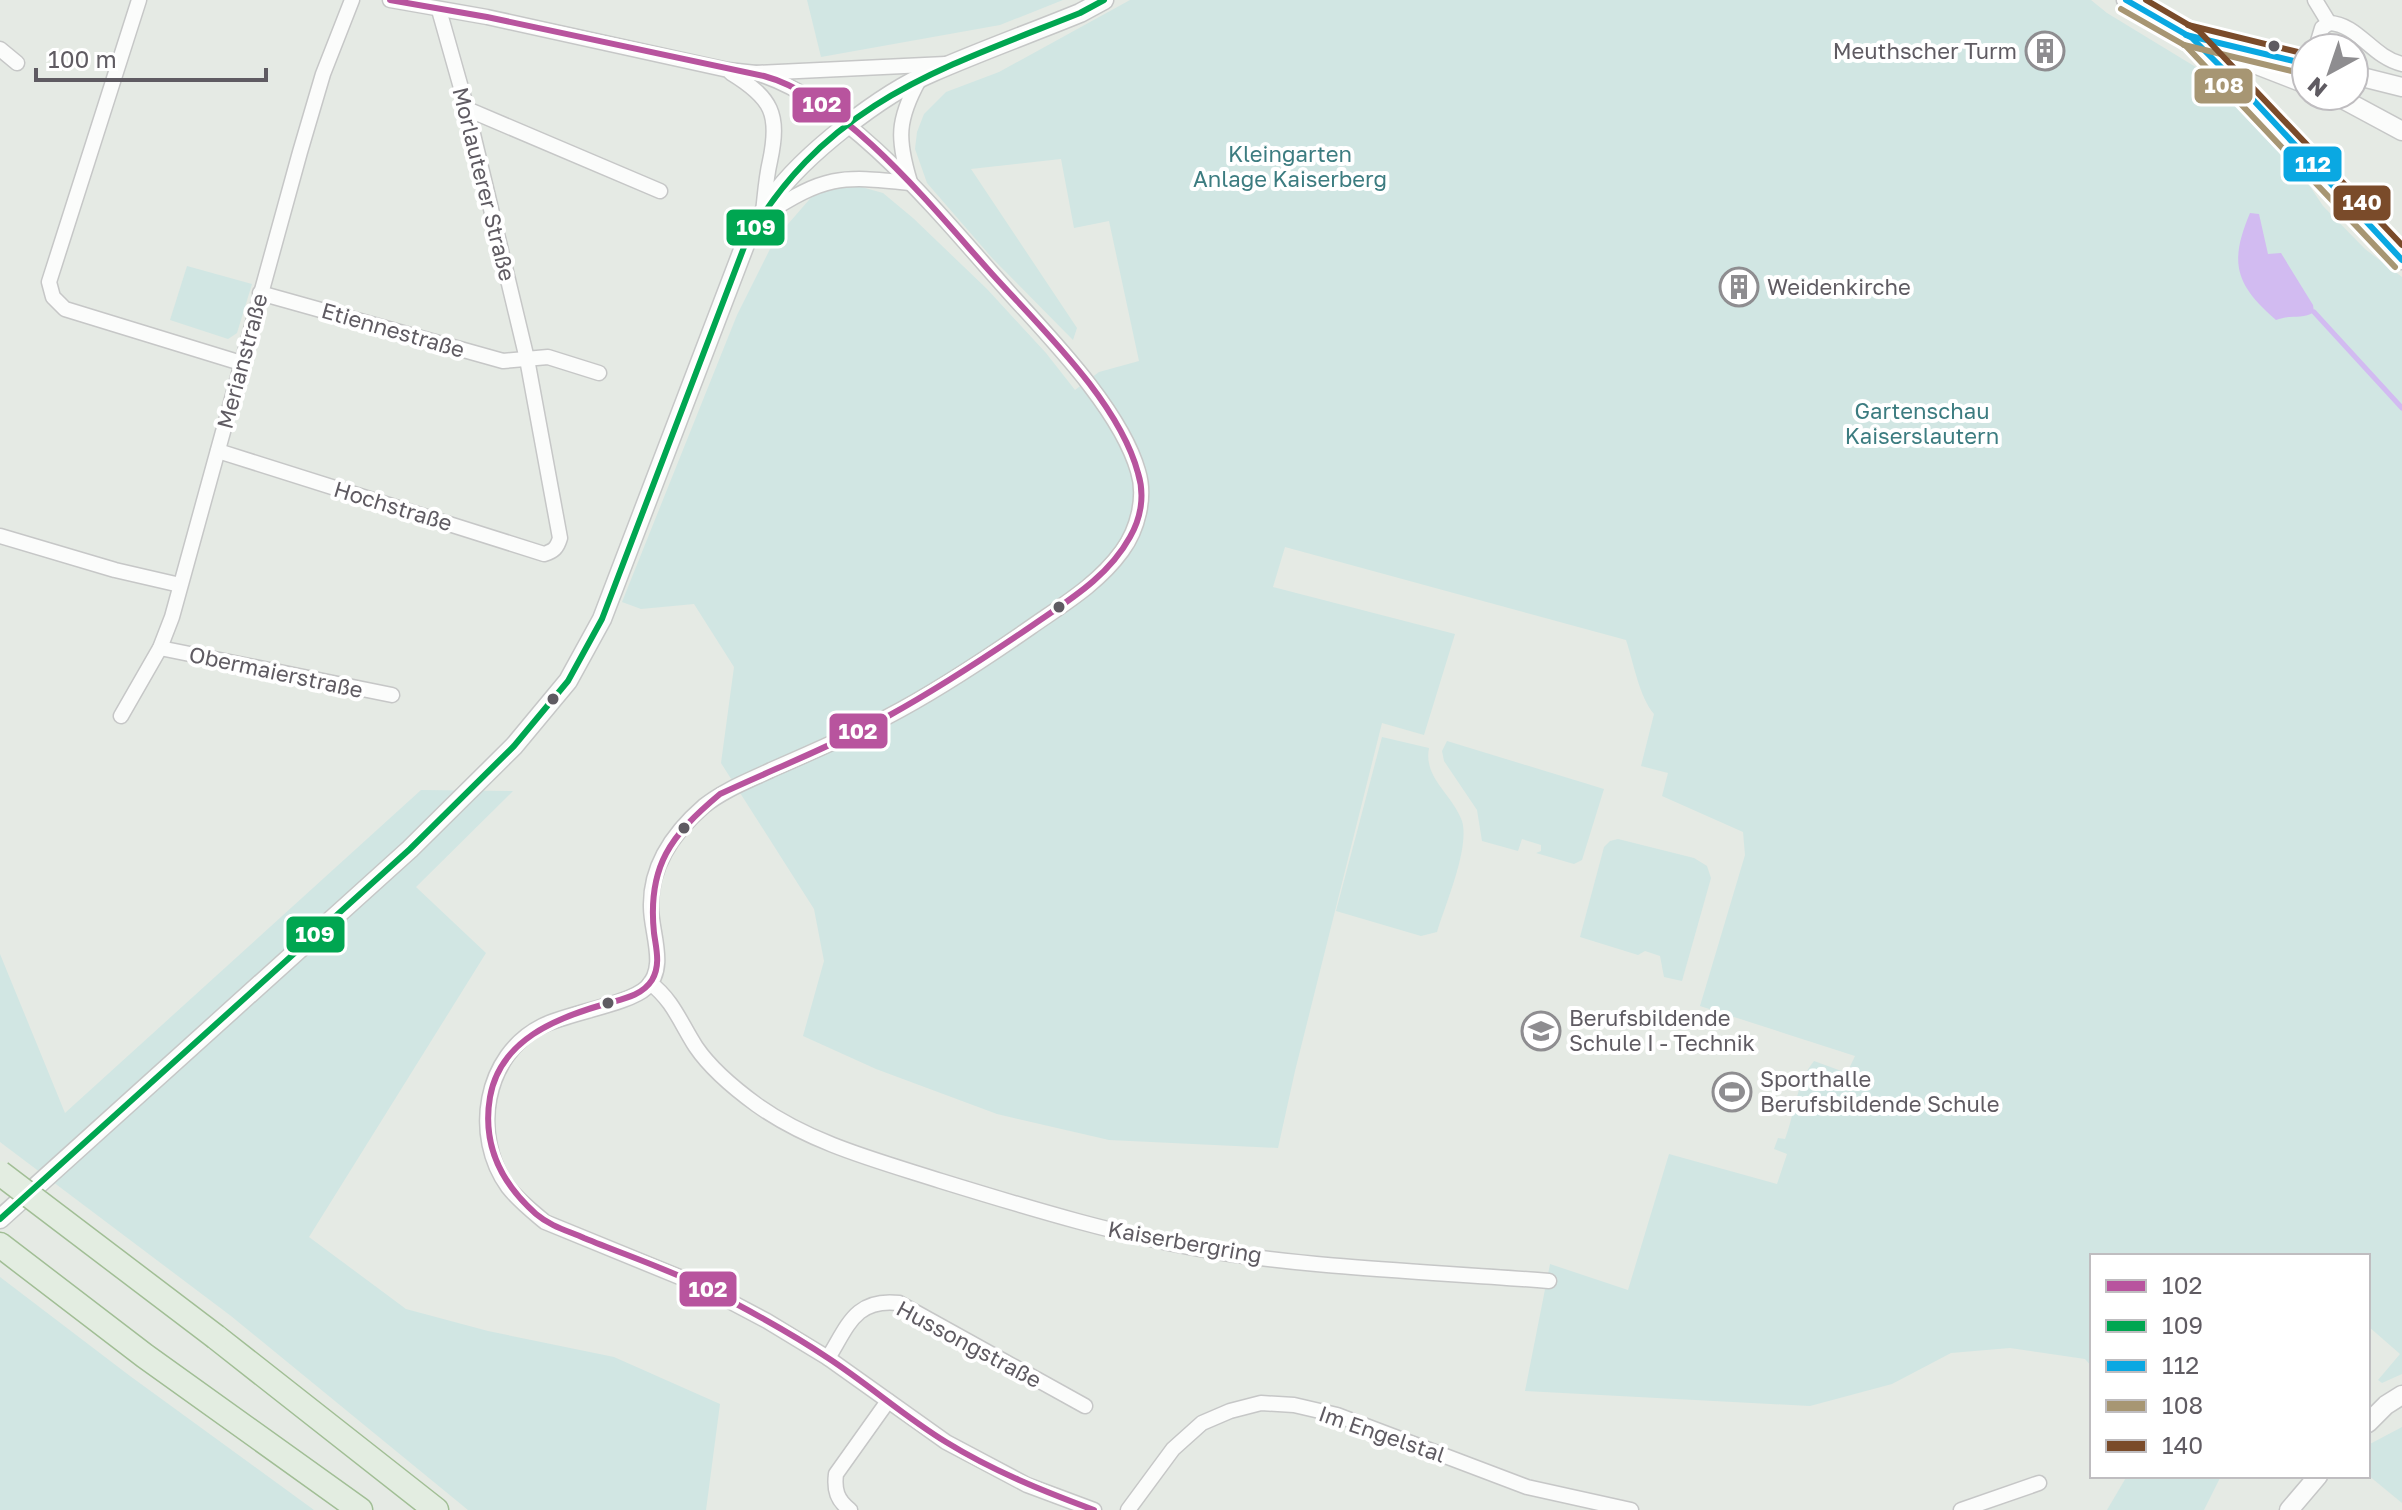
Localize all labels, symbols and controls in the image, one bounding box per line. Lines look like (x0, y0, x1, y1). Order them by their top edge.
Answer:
building icon: Meuthscher Turm (2024, 30, 2066, 72)
scale bar (36, 32, 266, 82)
north arrow (2290, 32, 2370, 112)
place label: Meuthscher Turm (1833, 37, 2017, 64)
unlabelled marker (2266, 38, 2282, 54)
text: 100 m (48, 44, 117, 73)
line badge: 108 (2193, 67, 2254, 105)
text: 108 (2204, 71, 2244, 98)
text: N (2302, 72, 2332, 103)
street label: Morlauterer Straße (447, 84, 522, 284)
line badge: 102 (791, 86, 852, 124)
text: 102 (802, 90, 842, 117)
park label: Kleingarten Anlage Kaiserberg (1193, 140, 1387, 192)
line badge: 112 (2282, 145, 2343, 183)
text: 112 (2295, 150, 2331, 177)
line badge: 140 (2332, 184, 2392, 222)
text: 140 (2342, 188, 2382, 215)
line badge: 109 (725, 208, 786, 247)
text: 109 (736, 213, 776, 240)
building icon: Weidenkirche (1718, 266, 1760, 308)
place label: Weidenkirche (1767, 273, 1911, 300)
street label: Merianstraße (211, 290, 273, 431)
street label: Etiennestraße (319, 296, 468, 363)
park label: Gartenschau Kaiserslautern (1845, 397, 1999, 449)
street label: Hochstraße (331, 475, 456, 536)
unlabelled marker (1051, 599, 1067, 615)
street label: Obermaierstraße (187, 640, 366, 703)
unlabelled marker (545, 691, 561, 707)
line badge: 102 (828, 712, 889, 750)
text: 102 (838, 717, 878, 744)
unlabelled marker (676, 820, 692, 836)
line badge: 109 (285, 915, 346, 954)
text: 109 (295, 920, 335, 947)
unlabelled marker (600, 995, 616, 1011)
place label: Berufsbildende Schule I - Technik (1569, 1004, 1755, 1056)
school or university icon: Berufsbildende Schule I - Technik (1520, 1010, 1562, 1052)
place label: Sporthalle Berufsbildende Schule (1760, 1065, 1999, 1117)
sports icon: Sporthalle Berufsbildende Schule (1711, 1071, 1753, 1113)
street label: Kaiserbergring (1106, 1215, 1264, 1268)
legend (2090, 1254, 2370, 1478)
line badge: 102 (678, 1270, 738, 1308)
text: 102 (2162, 1270, 2202, 1299)
text: 102 (688, 1275, 728, 1302)
street label: Hussongstraße (892, 1294, 1046, 1393)
text: 109 (2162, 1310, 2203, 1339)
text: 112 (2162, 1350, 2199, 1379)
text: 108 (2162, 1390, 2203, 1419)
street label: Im Engelstal (1315, 1399, 1449, 1468)
text: 140 (2162, 1430, 2203, 1459)

